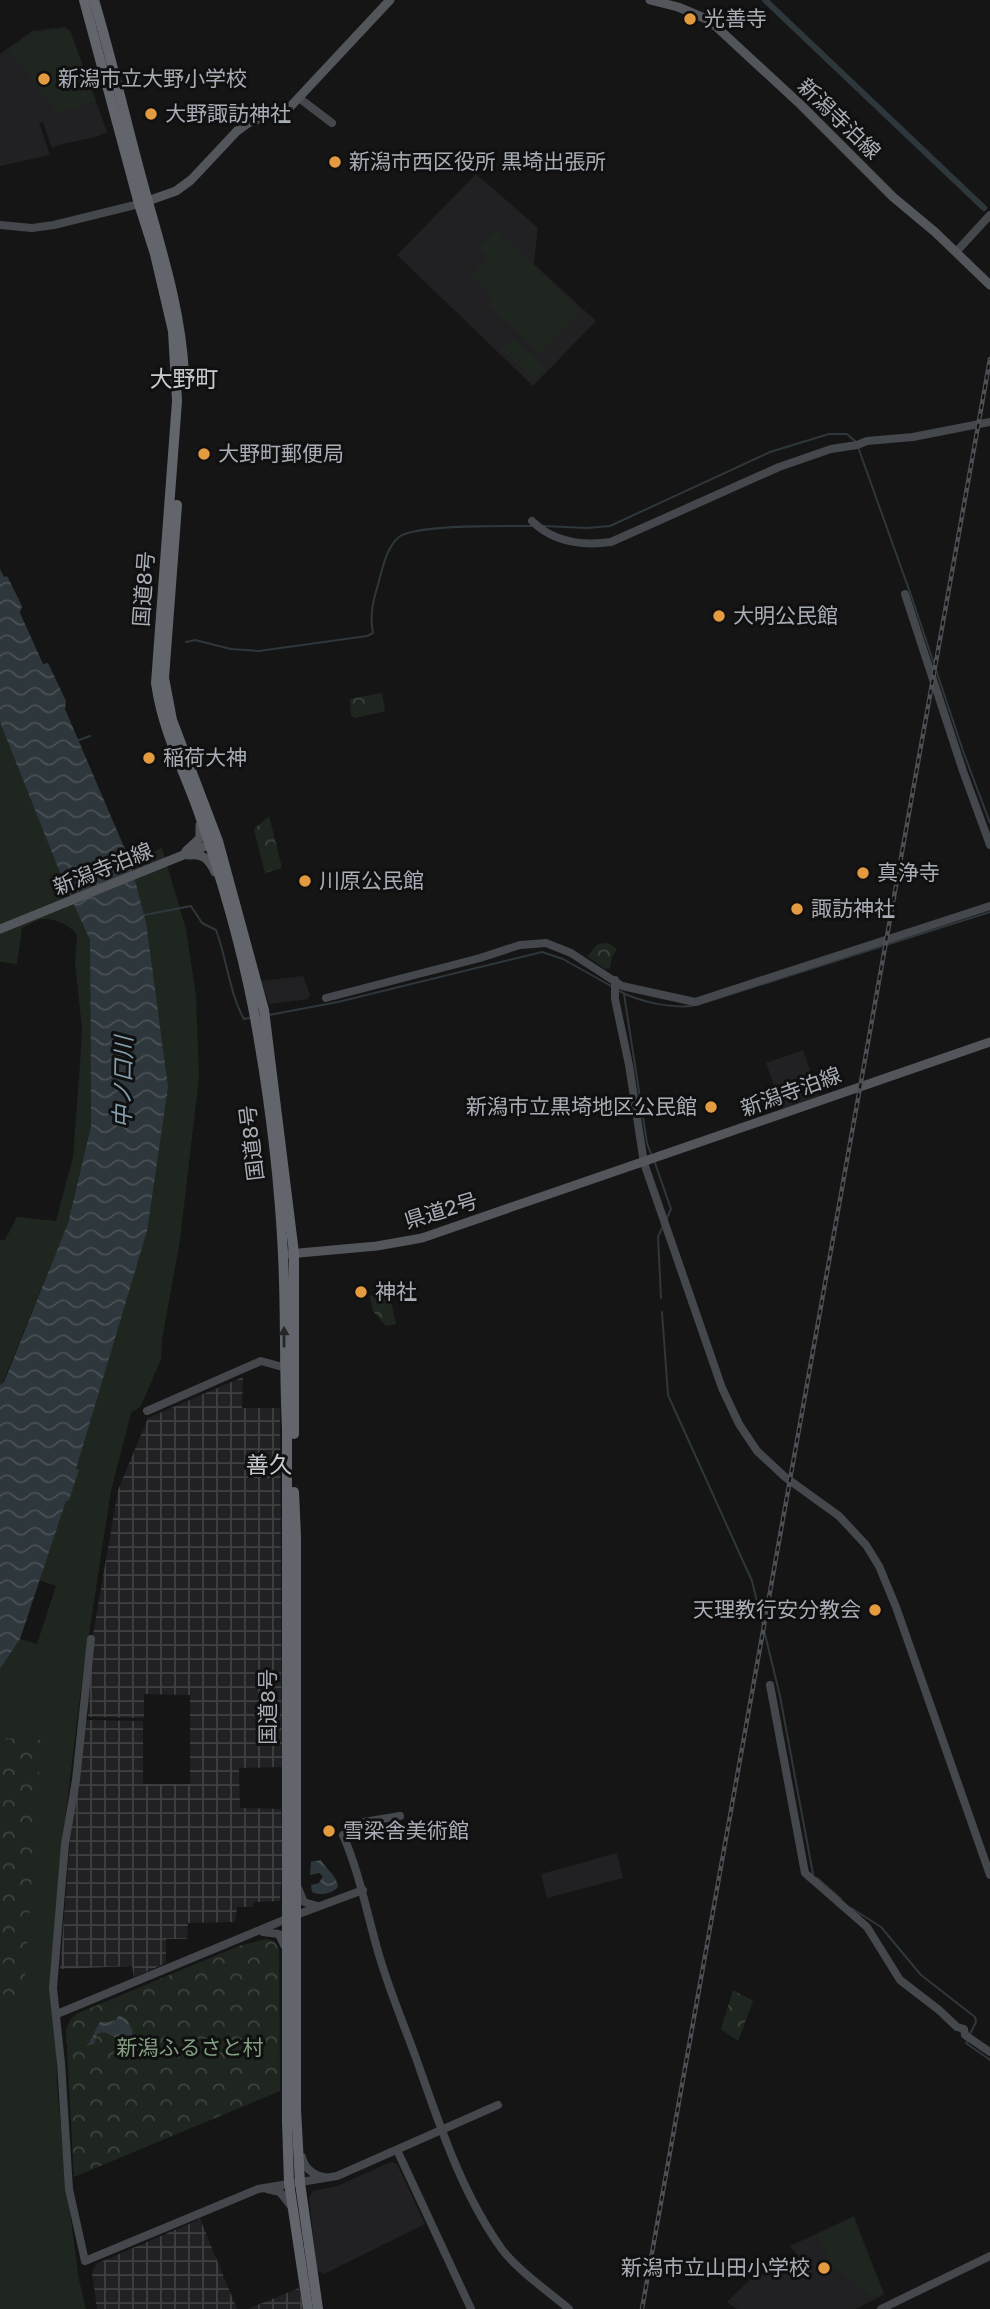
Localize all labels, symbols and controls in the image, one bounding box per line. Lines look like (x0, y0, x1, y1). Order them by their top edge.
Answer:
place label: 光善寺 (704, 5, 767, 31)
marker: 光善寺 (682, 11, 698, 27)
place label: 新潟市立大野小学校 (58, 65, 247, 91)
marker: 新潟市立大野小学校 (36, 71, 52, 87)
street label: 新潟寺泊線 (793, 72, 886, 164)
place label: 大野諏訪神社 (165, 100, 291, 126)
marker: 大野諏訪神社 (143, 106, 159, 122)
place label: 新潟市西区役所 黒埼出張所 (349, 148, 606, 174)
marker: 新潟市西区役所 黒埼出張所 (327, 154, 343, 170)
district label: 大野町 (150, 364, 219, 392)
place label: 大野町郵便局 (218, 440, 344, 466)
marker: 大野町郵便局 (196, 446, 212, 462)
street label: 国道8号 (127, 550, 159, 628)
place label: 大明公民館 (733, 602, 838, 628)
marker: 大明公民館 (711, 608, 727, 624)
place label: 稲荷大神 (163, 744, 247, 770)
marker: 稲荷大神 (141, 750, 157, 766)
street label: 新潟寺泊線 (49, 836, 156, 900)
place label: 真浄寺 (877, 859, 940, 885)
marker: 真浄寺 (855, 865, 871, 881)
place label: 川原公民館 (319, 867, 424, 893)
marker: 川原公民館 (297, 873, 313, 889)
place label: 諏訪神社 (811, 895, 895, 921)
marker: 諏訪神社 (789, 901, 805, 917)
water label: 中ノ口川 (107, 1033, 137, 1128)
street label: 新潟寺泊線 (737, 1061, 844, 1121)
place label: 新潟市立黒埼地区公民館 (466, 1093, 697, 1119)
marker: 新潟市立黒埼地区公民館 (703, 1099, 719, 1115)
street label: 国道8号 (233, 1104, 269, 1182)
street label: 県道2号 (401, 1187, 480, 1233)
place label: 神社 (375, 1278, 417, 1304)
marker: 神社 (353, 1284, 369, 1300)
one-way arrow (278, 1325, 289, 1347)
district label: 善久 (246, 1450, 292, 1478)
place label: 天理教行安分教会 (693, 1596, 861, 1622)
marker: 天理教行安分教会 (867, 1602, 883, 1618)
street label: 国道8号 (254, 1669, 280, 1745)
place label: 雪梁舎美術館 (343, 1817, 469, 1843)
marker: 雪梁舎美術館 (321, 1823, 337, 1839)
park label: 新潟ふるさと村 (117, 2034, 264, 2060)
place label: 新潟市立山田小学校 (621, 2254, 810, 2280)
marker: 新潟市立山田小学校 (816, 2260, 832, 2276)

